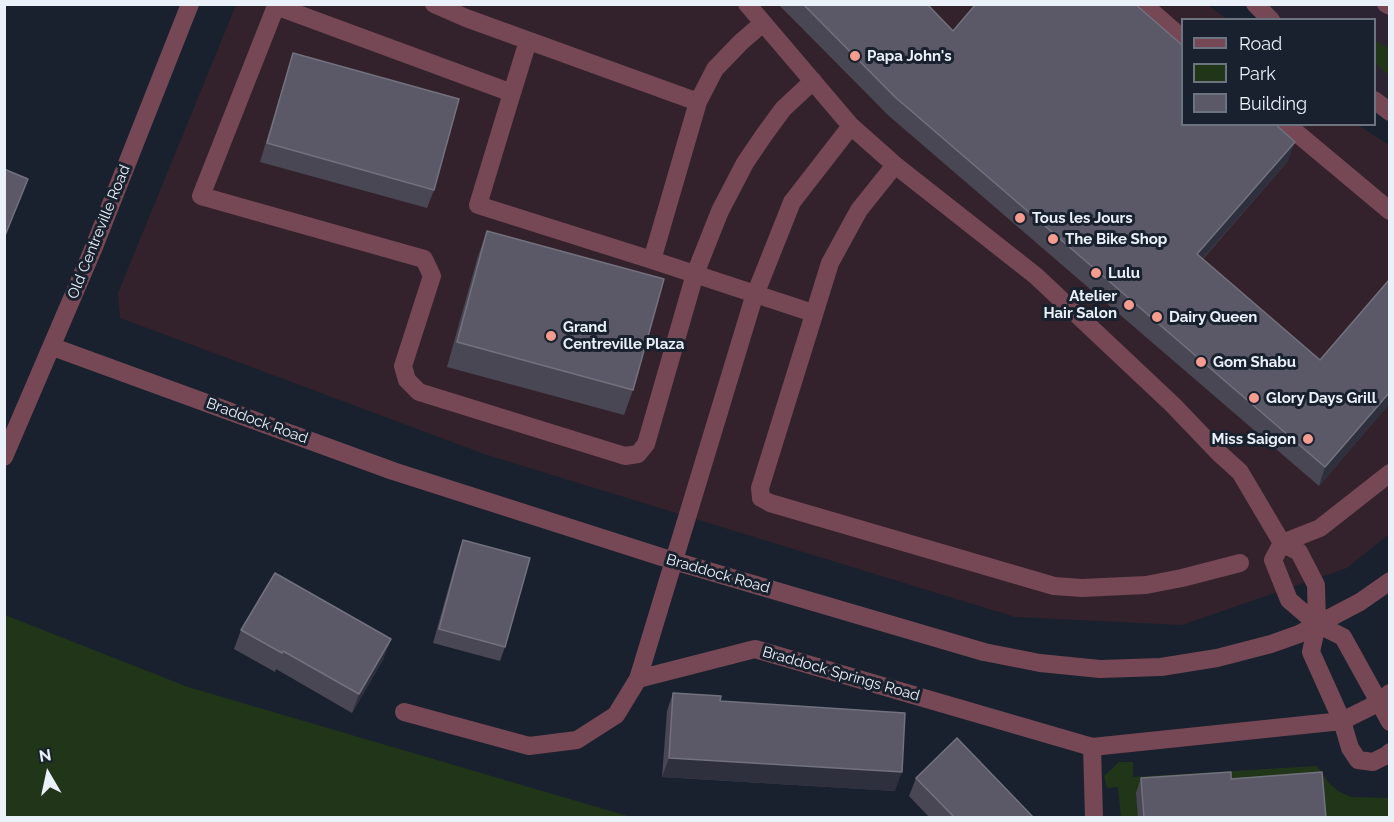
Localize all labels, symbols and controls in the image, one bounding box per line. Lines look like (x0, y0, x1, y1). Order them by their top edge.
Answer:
legend (1181, 18, 1376, 126)
text: Road (1239, 33, 1282, 54)
place label: Papa John's (867, 47, 952, 65)
marker: Papa John's (848, 49, 862, 63)
text: Park (1239, 63, 1276, 84)
text: Building (1239, 93, 1307, 114)
street label: Old Centreville Road (64, 162, 134, 302)
place label: Tous les Jours (1032, 209, 1133, 227)
marker: Tous les Jours (1013, 211, 1027, 225)
place label: The Bike Shop (1065, 230, 1167, 248)
marker: The Bike Shop (1046, 232, 1060, 246)
place label: Lulu (1108, 264, 1140, 282)
marker: Lulu (1089, 266, 1103, 280)
place label: Atelier Hair Salon (1043, 287, 1117, 322)
marker: Atelier Hair Salon (1122, 298, 1136, 312)
place label: Dairy Queen (1169, 308, 1257, 326)
marker: Dairy Queen (1150, 310, 1164, 324)
place label: Grand Centreville Plaza (563, 318, 684, 353)
marker: Grand Centreville Plaza (544, 329, 558, 343)
place label: Gom Shabu (1213, 353, 1296, 371)
marker: Gom Shabu (1194, 355, 1208, 369)
place label: Glory Days Grill (1266, 389, 1376, 407)
marker: Glory Days Grill (1247, 391, 1261, 405)
street label: Braddock Road (204, 394, 310, 448)
place label: Miss Saigon (1212, 430, 1296, 448)
marker: Miss Saigon (1301, 432, 1315, 446)
street label: Braddock Road (664, 551, 772, 597)
street label: Braddock Springs Road (760, 643, 922, 705)
north arrow (18, 744, 78, 804)
text: N (38, 745, 53, 766)

